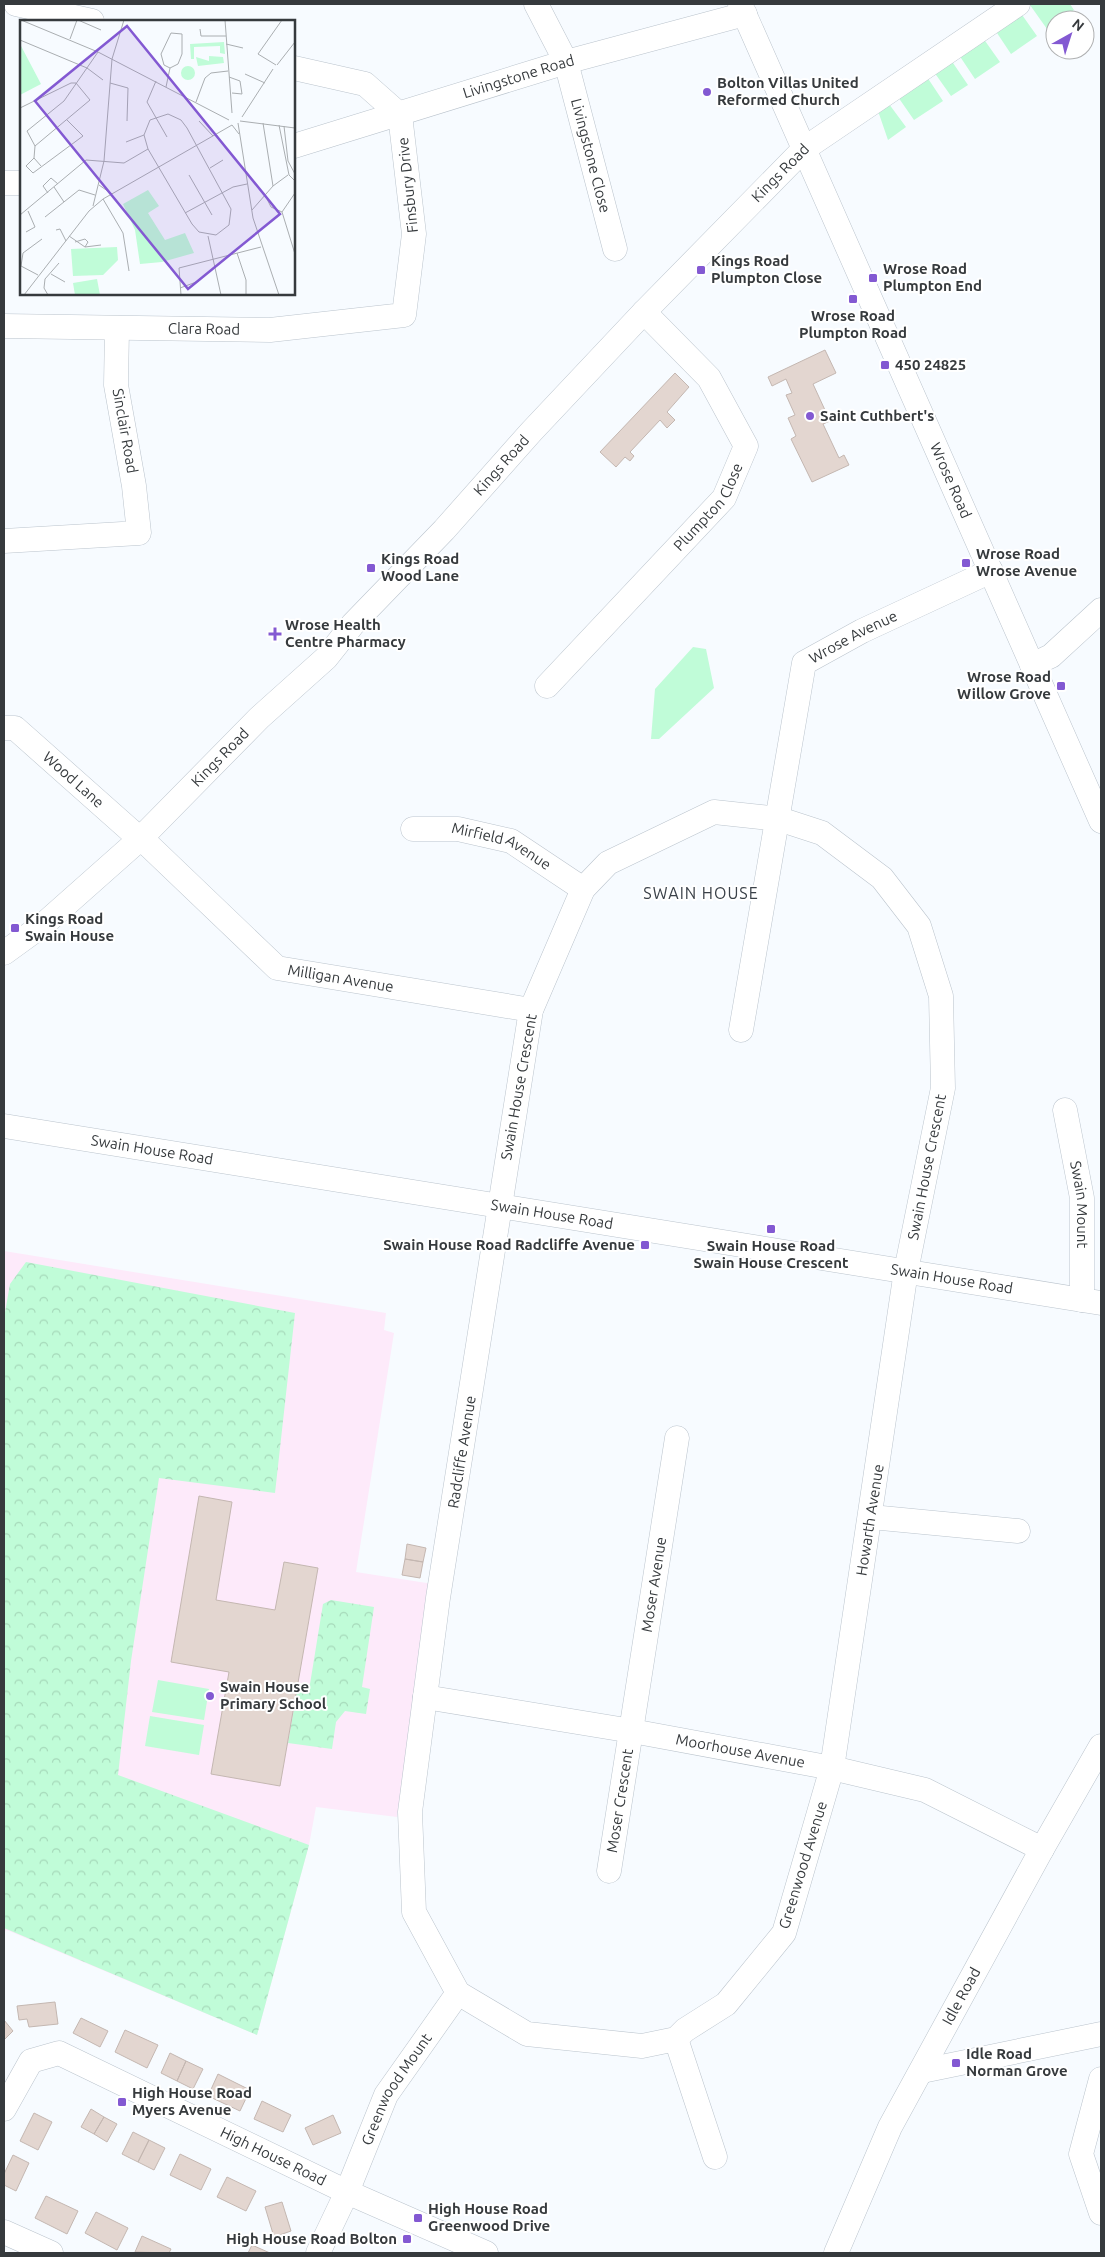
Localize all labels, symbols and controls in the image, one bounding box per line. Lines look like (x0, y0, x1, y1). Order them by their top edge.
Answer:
north arrow (1045, 10, 1095, 60)
text: N (1069, 15, 1087, 34)
inset map (20, 20, 295, 295)
street label: Livingstone Road (461, 51, 576, 101)
place label: Bolton Villas United Reformed Church (717, 74, 859, 108)
marker: Bolton Villas United Reformed Church (701, 86, 713, 98)
street label: Livingstone Close (568, 96, 614, 214)
street label: Finsbury Drive (394, 136, 421, 234)
street label: Kings Road (748, 140, 812, 205)
place label: Kings Road Plumpton Close (711, 252, 822, 286)
place label: Wrose Road Plumpton End (883, 260, 982, 294)
marker: Kings Road Plumpton Close (695, 264, 707, 276)
marker: Wrose Road Plumpton End (867, 272, 879, 284)
marker: Wrose Road Plumpton Road (847, 293, 859, 305)
place label: Wrose Road Plumpton Road (799, 307, 907, 341)
street label: Clara Road (168, 319, 240, 338)
place label: 450 24825 (895, 356, 966, 373)
marker: 450 24825 (879, 359, 891, 371)
street label: Sinclair Road (110, 387, 141, 475)
place label: Saint Cuthbert's (820, 407, 934, 424)
marker: Saint Cuthbert's (804, 410, 816, 422)
street label: Kings Road (470, 431, 532, 499)
street label: Wrose Road (927, 440, 975, 521)
street label: Plumpton Close (670, 460, 746, 554)
place label: Wrose Road Wrose Avenue (976, 545, 1077, 579)
place label: Kings Road Wood Lane (381, 550, 459, 584)
marker: Wrose Road Wrose Avenue (960, 557, 972, 569)
marker: Kings Road Wood Lane (365, 562, 377, 574)
street label: Wrose Avenue (806, 607, 900, 667)
place label: Wrose Health Centre Pharmacy (285, 616, 406, 650)
marker: Wrose Health Centre Pharmacy (269, 628, 281, 640)
place label: Wrose Road Willow Grove (957, 668, 1051, 702)
marker: Wrose Road Willow Grove (1055, 680, 1067, 692)
street label: Kings Road (188, 724, 252, 790)
street label: Wood Lane (40, 748, 108, 811)
street label: Mirfield Avenue (450, 819, 554, 873)
district label: SWAIN HOUSE (643, 884, 759, 902)
place label: Kings Road Swain House (25, 910, 114, 944)
marker: Kings Road Swain House (9, 922, 21, 934)
street label: Milligan Avenue (286, 961, 395, 995)
street label: Swain House Crescent (497, 1012, 540, 1161)
street label: Swain House Crescent (904, 1092, 949, 1241)
street label: Swain House Road (90, 1131, 215, 1168)
street label: Swain Mount (1067, 1159, 1091, 1248)
street label: Swain House Road (490, 1196, 614, 1232)
marker: Swain House Road Swain House Crescent (765, 1223, 777, 1235)
place label: Swain House Road Radcliffe Avenue (383, 1236, 635, 1253)
place label: Swain House Road Swain House Crescent (694, 1237, 849, 1271)
marker: Swain House Road Radcliffe Avenue (639, 1239, 651, 1251)
street label: Swain House Road (889, 1260, 1014, 1297)
street label: Radcliffe Avenue (444, 1394, 479, 1510)
street label: Howarth Avenue (852, 1463, 887, 1577)
street label: Moser Avenue (638, 1536, 669, 1633)
place label: Swain House Primary School (220, 1678, 327, 1712)
marker: Swain House Primary School (204, 1690, 216, 1702)
street label: Moorhouse Avenue (675, 1730, 806, 1771)
street label: Moser Crescent (603, 1747, 636, 1854)
street label: Greenwood Avenue (775, 1799, 830, 1931)
street label: Idle Road (938, 1964, 984, 2028)
street label: Greenwood Mount (358, 2030, 435, 2148)
place label: Idle Road Norman Grove (966, 2045, 1068, 2079)
marker: Idle Road Norman Grove (950, 2057, 962, 2069)
place label: High House Road Myers Avenue (132, 2084, 252, 2118)
marker: High House Road Myers Avenue (116, 2096, 128, 2108)
street label: High House Road (218, 2123, 329, 2189)
place label: High House Road Greenwood Drive (428, 2200, 550, 2234)
marker: High House Road Greenwood Drive (412, 2212, 424, 2224)
place label: High House Road Bolton (226, 2230, 397, 2247)
marker: High House Road Bolton (401, 2233, 413, 2245)

